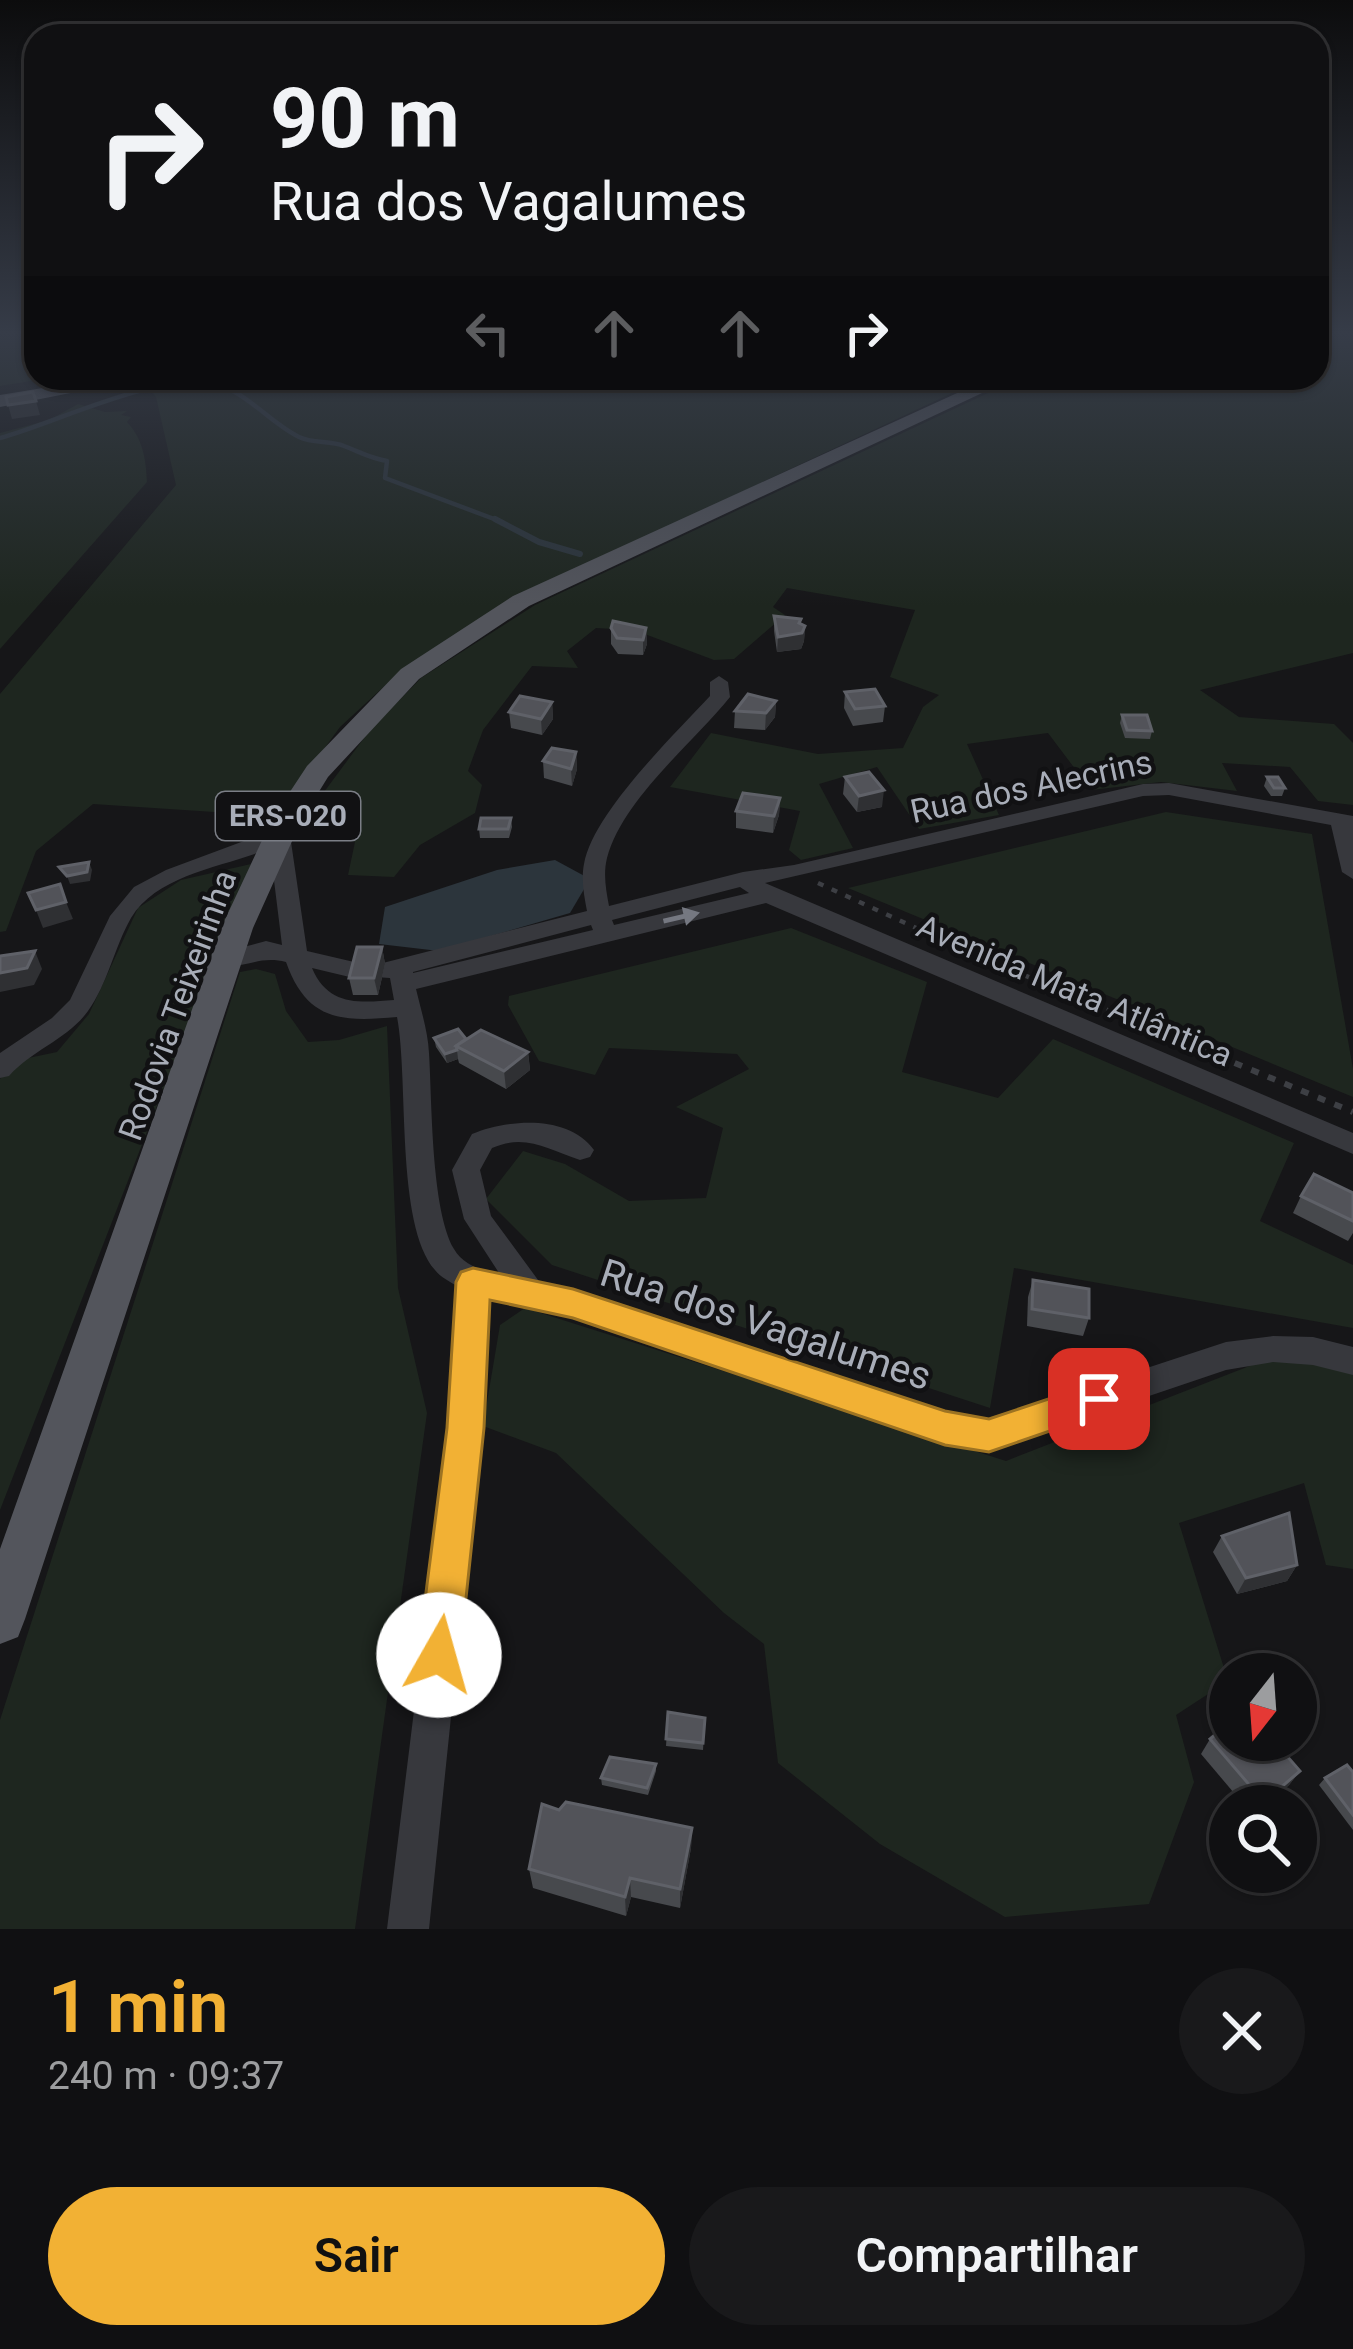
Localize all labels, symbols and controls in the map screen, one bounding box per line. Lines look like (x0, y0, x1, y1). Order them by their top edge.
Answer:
text: 90 m (270, 69, 460, 168)
icon: right (72, 72, 228, 228)
text: Rua dos Vagalumes (270, 170, 747, 233)
icon: left (455, 300, 521, 366)
icon: ahead (581, 300, 647, 366)
icon: ahead (707, 300, 773, 366)
icon: right (833, 300, 899, 366)
street label: Rua dos Alecrins (907, 742, 1156, 831)
road number: ERS-020 (216, 792, 360, 840)
street label: Rodovia Teixeirinha (110, 865, 244, 1146)
street label: Avenida Mata Atlântica (911, 906, 1238, 1075)
one-way arrow (663, 907, 701, 926)
street label: Rua dos Vagalumes (595, 1250, 937, 1400)
pin (1048, 1348, 1150, 1450)
icon: arrive (1066, 1366, 1132, 1432)
position arrow (376, 1592, 502, 1718)
north arrow (1209, 1653, 1317, 1761)
map controls (1209, 1653, 1317, 1893)
button: search (1209, 1785, 1317, 1893)
text: 1 min (48, 1965, 229, 2050)
button: close (1179, 1968, 1305, 2094)
text: 240 m · 09:37 (48, 2053, 284, 2099)
button: Sair (48, 2187, 665, 2325)
button: Compartilhar (689, 2187, 1305, 2325)

